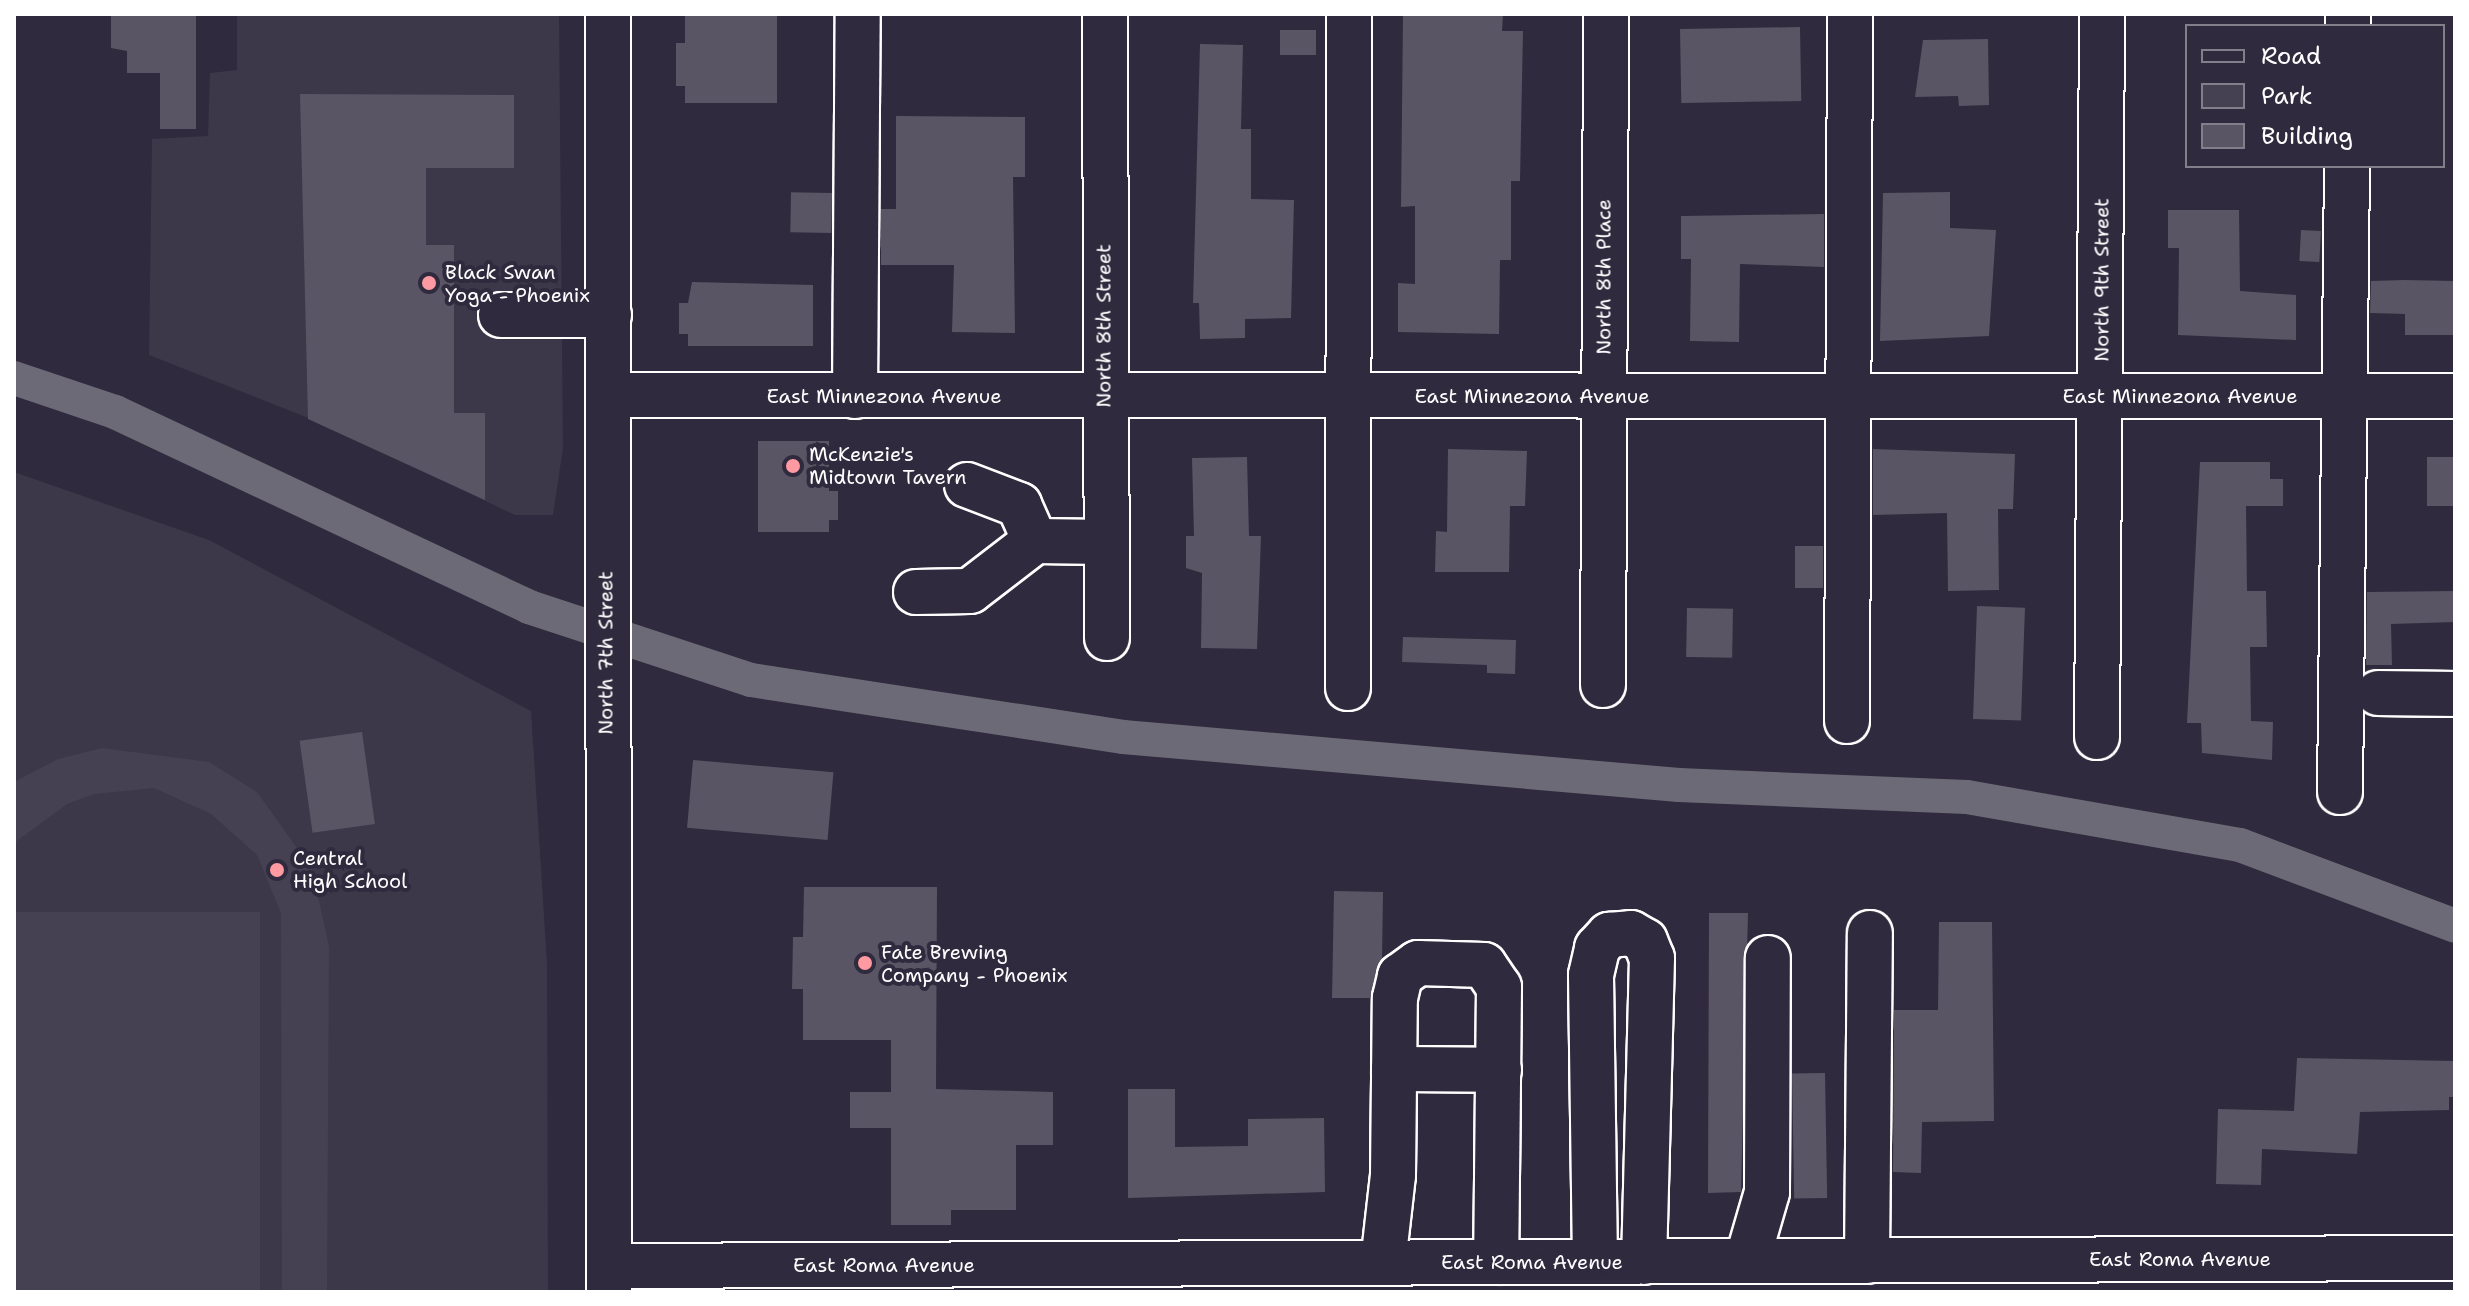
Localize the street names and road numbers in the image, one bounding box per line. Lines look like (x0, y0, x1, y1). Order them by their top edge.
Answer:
street label: North 9th Street (2090, 198, 2114, 362)
street label: North 8th Place (1592, 199, 1616, 355)
street label: North 8th Street (1092, 244, 1116, 408)
street label: East Minnezona Avenue (767, 384, 1001, 408)
street label: East Minnezona Avenue (1415, 384, 1649, 408)
street label: East Minnezona Avenue (2063, 384, 2297, 408)
street label: North 7th Street (594, 571, 618, 735)
street label: East Roma Avenue (2089, 1247, 2271, 1271)
street label: East Roma Avenue (1441, 1250, 1623, 1274)
street label: East Roma Avenue (793, 1253, 975, 1277)

